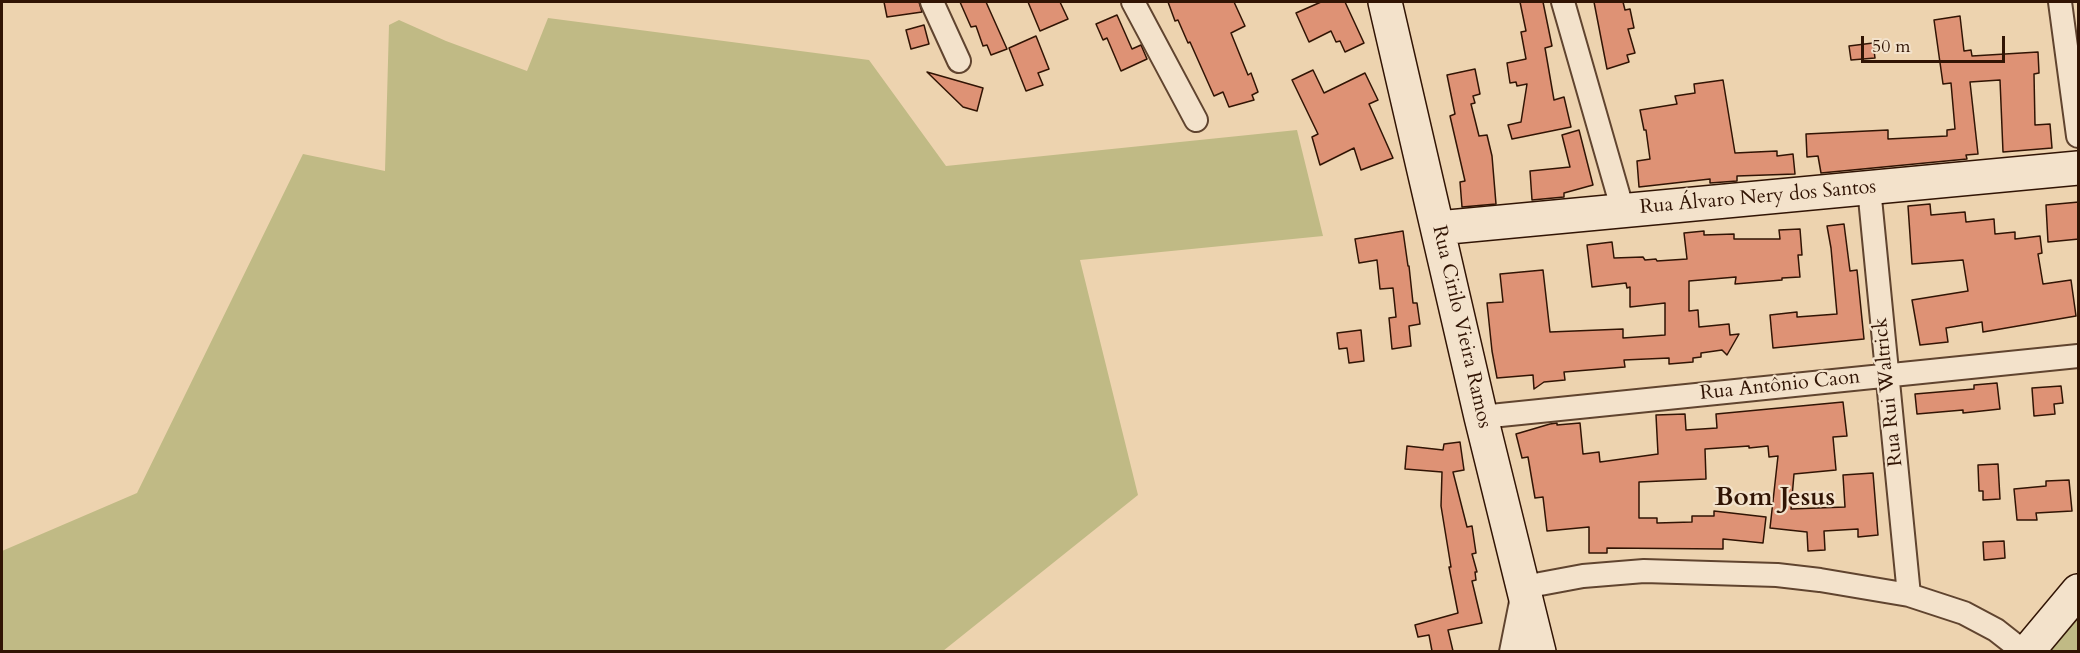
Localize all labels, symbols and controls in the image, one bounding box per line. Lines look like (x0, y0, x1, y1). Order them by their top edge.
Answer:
scale bar (1864, 24, 2008, 62)
text: 50 m (1872, 34, 1911, 59)
street label: Rua Álvaro Nery dos Santos (1639, 176, 1877, 220)
street label: Rua Cirilo Vieira Ramos (1426, 223, 1496, 431)
street label: Rua Rui Waltrick (1869, 316, 1909, 468)
street label: Rua Antônio Caon (1699, 366, 1861, 406)
district label: Bom Jesus (1715, 483, 1835, 515)

